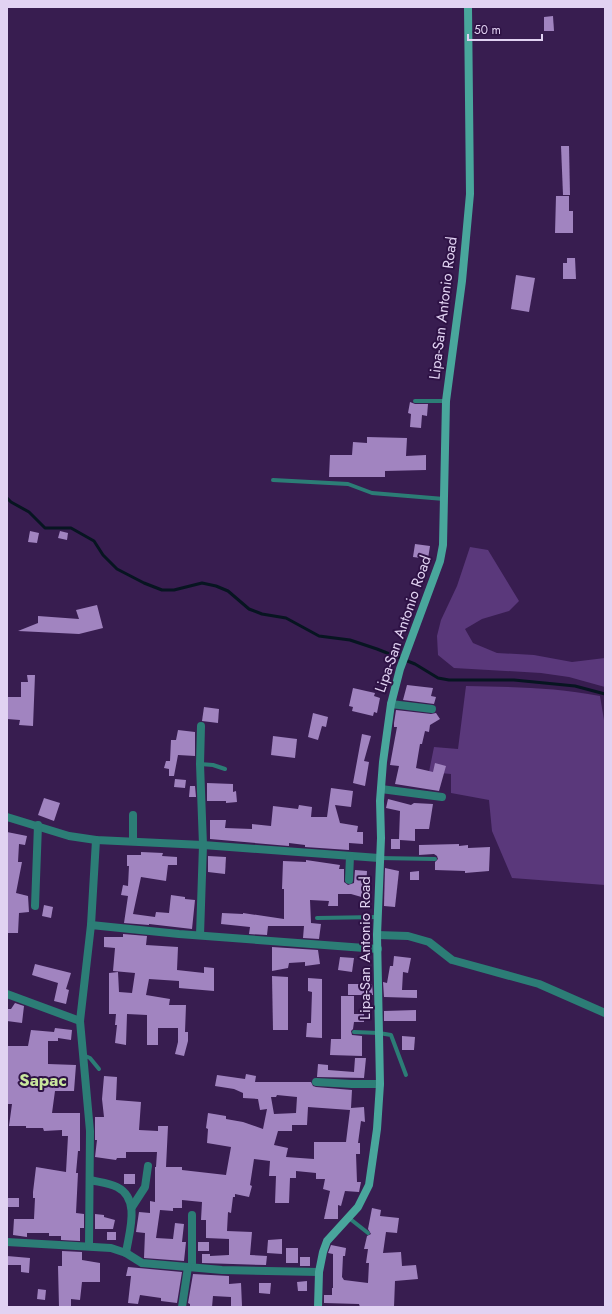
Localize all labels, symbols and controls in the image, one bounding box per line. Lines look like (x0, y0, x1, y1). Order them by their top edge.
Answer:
scale bar (468, 16, 542, 42)
text: 50 m (474, 21, 501, 39)
street label: Lipa-San Antonio Road (423, 235, 463, 381)
street label: Lipa-San Antonio Road (369, 552, 437, 696)
street label: Lipa-San Antonio Road (354, 876, 376, 1020)
district label: Sapac (19, 1068, 67, 1092)

